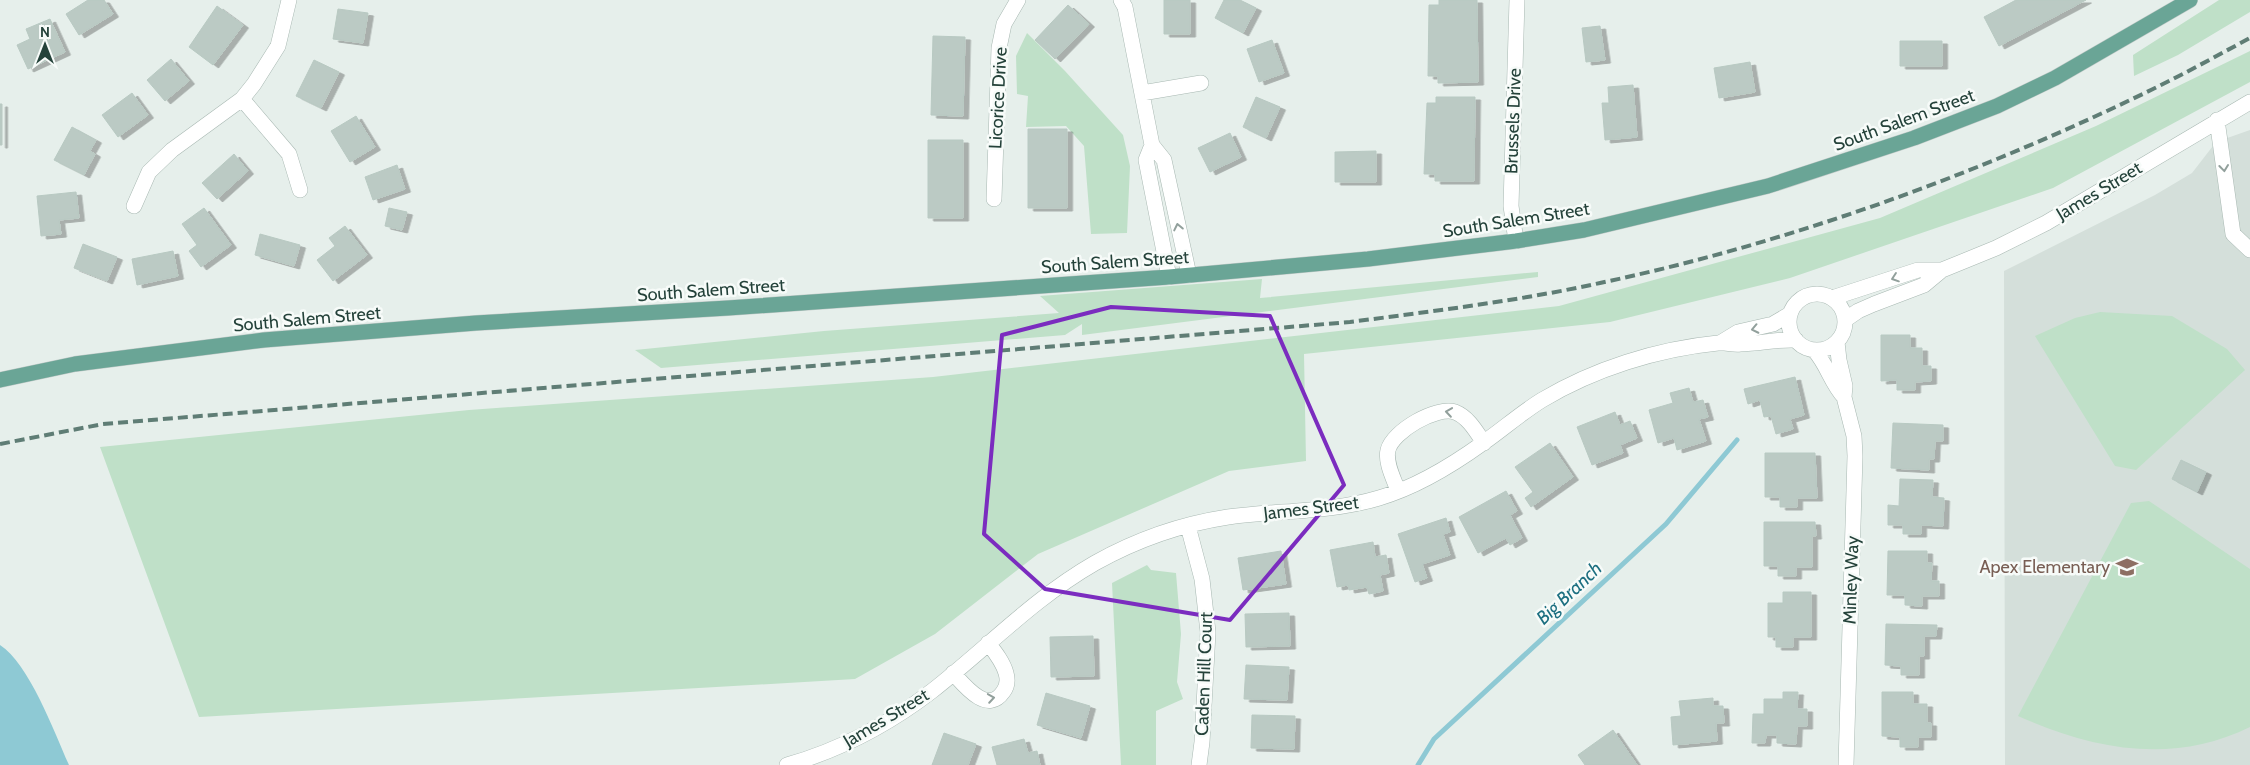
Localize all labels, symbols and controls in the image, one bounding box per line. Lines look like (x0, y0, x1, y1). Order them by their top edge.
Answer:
north arrow (20, 20, 70, 70)
text: N (40, 23, 50, 41)
street label: Licorice Drive (984, 47, 1012, 149)
street label: Brussels Drive (1500, 68, 1526, 174)
street label: South Salem Street (1831, 84, 1977, 156)
street label: James Street (2051, 157, 2146, 226)
one-way arrow (2219, 164, 2229, 172)
street label: South Salem Street (1441, 198, 1591, 242)
one-way arrow (1174, 223, 1184, 232)
street label: South Salem Street (1040, 246, 1190, 278)
one-way arrow (1891, 272, 1899, 282)
street label: South Salem Street (636, 274, 786, 306)
street label: South Salem Street (232, 302, 382, 336)
one-way arrow (1751, 323, 1760, 333)
one-way arrow (1444, 408, 1453, 418)
street label: James Street (1261, 491, 1360, 525)
street label: Minley Way (1838, 535, 1864, 625)
school or university icon: Apex Elementary (2114, 554, 2140, 580)
place label: Apex Elementary (1979, 556, 2110, 578)
water label: Big Branch (1531, 557, 1607, 629)
street label: Caden Hill Court (1191, 612, 1217, 736)
street label: James Street (838, 684, 933, 753)
one-way arrow (986, 694, 995, 704)

